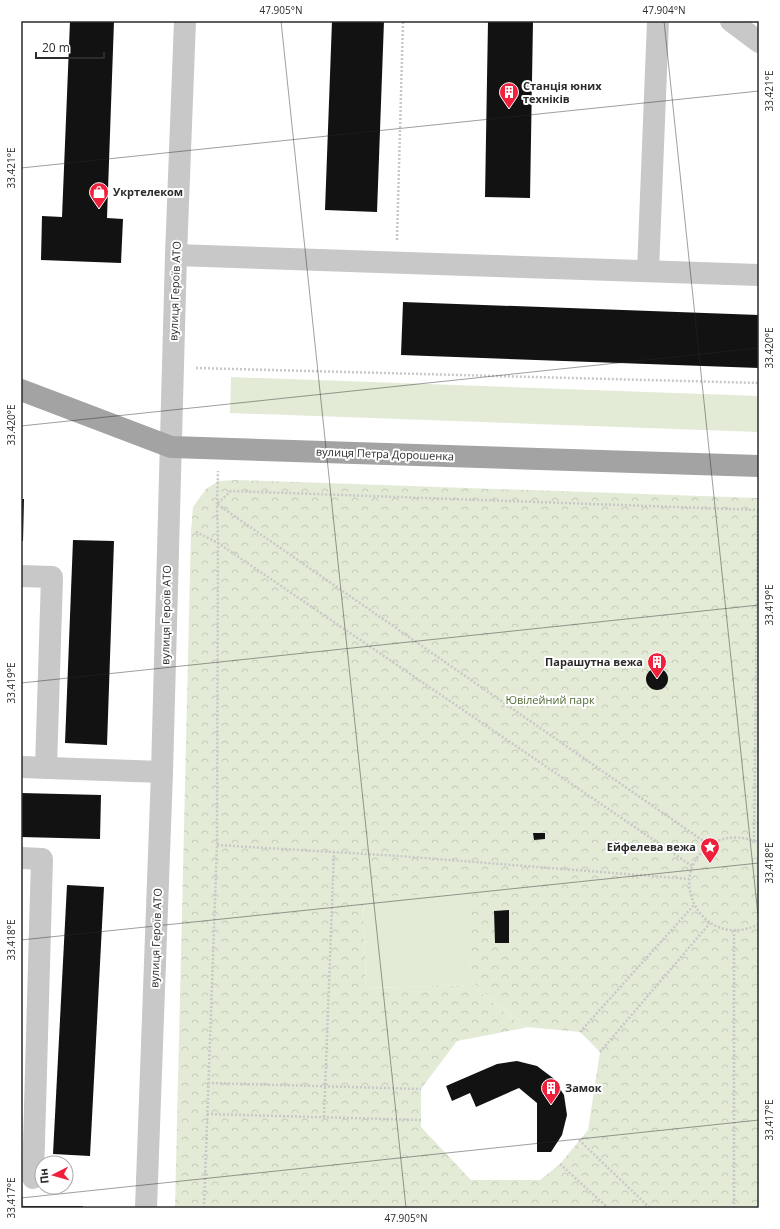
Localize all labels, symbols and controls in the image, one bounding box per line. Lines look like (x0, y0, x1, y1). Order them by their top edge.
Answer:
text: 47.905°N (259, 3, 303, 17)
text: 47.904°N (642, 3, 686, 17)
scale bar (36, 34, 104, 60)
text: 20 m (42, 39, 70, 56)
text: 33.421°E (762, 70, 776, 112)
place label: Станція юних техніків (523, 78, 602, 106)
building icon: Станція юних техніків (498, 81, 520, 109)
text: 33.421°E (4, 147, 18, 189)
shop icon: Укртелеком (88, 181, 110, 209)
place label: Укртелеком (113, 184, 183, 199)
street label: вулиця Героїв АТО (165, 241, 184, 341)
text: 33.420°E (762, 327, 776, 369)
text: 33.420°E (4, 404, 18, 446)
street label: вулиця Петра Дорошенка (316, 444, 454, 463)
street label: вулиця Героїв АТО (157, 565, 174, 665)
text: 33.419°E (762, 584, 776, 626)
building icon: Парашутна вежа (646, 651, 668, 679)
place label: Парашутна вежа (545, 654, 643, 669)
text: 33.419°E (4, 662, 18, 704)
park label: Ювілейний парк (505, 692, 595, 707)
place icon: Ейфелева вежа (699, 836, 721, 864)
place label: Ейфелева вежа (607, 839, 696, 854)
text: 33.418°E (762, 842, 776, 884)
street label: вулиця Героїв АТО (146, 888, 165, 988)
text: 33.418°E (4, 919, 18, 961)
building icon: Замок (540, 1077, 562, 1105)
place label: Замок (565, 1080, 602, 1095)
text: 33.417°E (762, 1099, 776, 1141)
north arrow (34, 1155, 74, 1195)
text: Пн (35, 1168, 52, 1185)
text: 33.417°E (4, 1177, 18, 1219)
text: 47.905°N (384, 1211, 428, 1225)

